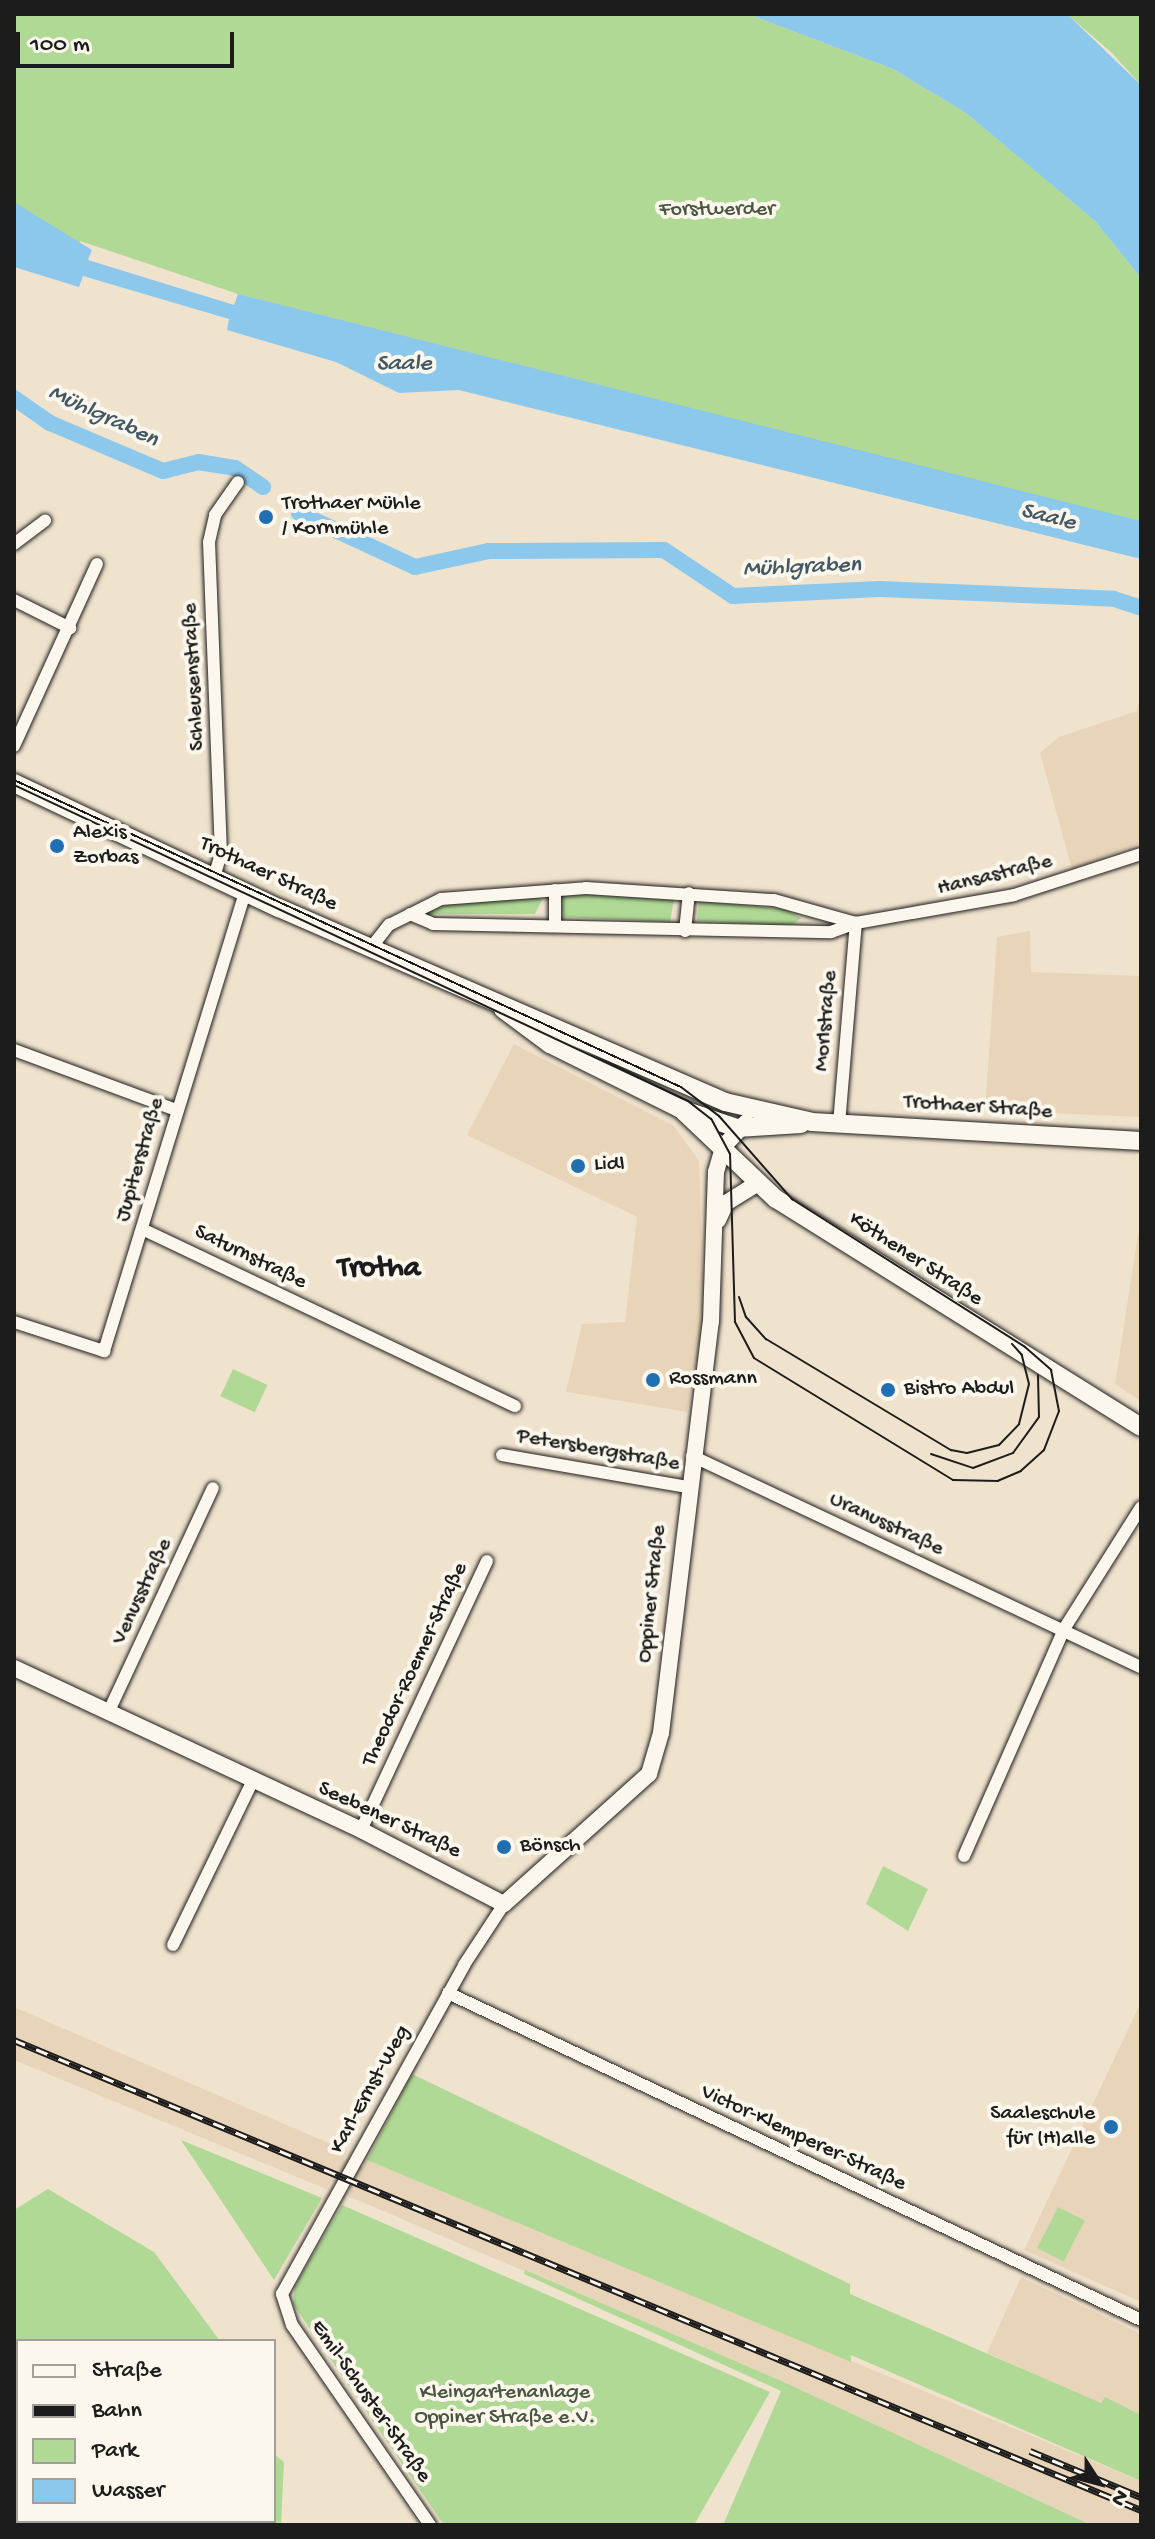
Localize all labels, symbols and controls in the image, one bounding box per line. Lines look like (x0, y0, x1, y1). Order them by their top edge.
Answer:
scale bar (20, 16, 238, 66)
text: 100 m (30, 31, 90, 60)
park label: Forstwerder (659, 198, 775, 224)
water label: Saale (376, 351, 432, 379)
water label: Mühlgraben (43, 379, 163, 455)
place label: Trothaer Mühle / Kornmühle (282, 491, 421, 542)
water label: Saale (1018, 497, 1078, 539)
marker: Trothaer Mühle / Kornmühle (257, 508, 275, 526)
water label: Mühlgraben (743, 552, 861, 584)
street label: Schleusenstraße (178, 603, 212, 751)
place label: Alexis Zorbas (73, 820, 138, 872)
street label: Trothaer Straße (195, 832, 341, 918)
marker: Alexis Zorbas (48, 837, 66, 855)
street label: Hansastraße (935, 849, 1055, 903)
street label: Morlstraße (809, 969, 845, 1073)
street label: Trothaer Straße (903, 1090, 1053, 1126)
street label: Jupiterstraße (111, 1095, 171, 1225)
place label: Lidl (594, 1153, 625, 1179)
marker: Lidl (569, 1157, 587, 1175)
street label: Köthener Straße (843, 1207, 987, 1313)
street label: Saturnstraße (189, 1219, 311, 1297)
district label: Trotha (338, 1252, 420, 1288)
place label: Rossmann (669, 1367, 757, 1393)
marker: Rossmann (644, 1371, 662, 1389)
place label: Bistro Abdul (904, 1377, 1014, 1403)
marker: Bistro Abdul (879, 1381, 897, 1399)
street label: Petersbergstraße (515, 1424, 681, 1478)
street label: Uranusstraße (825, 1487, 947, 1563)
street label: Oppiner Straße (633, 1524, 673, 1664)
street label: Venusstraße (107, 1535, 179, 1649)
street label: Theodor-Roemer-Straße (357, 1559, 475, 1771)
street label: Seebener Straße (313, 1776, 465, 1866)
place label: Bönsch (520, 1834, 581, 1860)
marker: Bönsch (495, 1838, 513, 1856)
street label: Karl-Ernst-Weg (325, 2021, 417, 2159)
street label: Victor-Klemperer-Straße (696, 2080, 910, 2198)
place label: Saaleschule für (H)alle (990, 2101, 1095, 2152)
marker: Saaleschule für (H)alle (1102, 2118, 1120, 2136)
street label: Emil-Schuster-Straße (304, 2315, 436, 2489)
legend (16, 2339, 276, 2523)
text: Straße (92, 2357, 162, 2386)
park label: Kleingartenanlage Oppiner Straße e.V. (414, 2380, 596, 2432)
text: Bahn (92, 2397, 142, 2426)
text: Park (92, 2437, 138, 2466)
north arrow (1059, 2443, 1139, 2523)
text: Wasser (92, 2477, 164, 2506)
text: N (1104, 2484, 1133, 2511)

